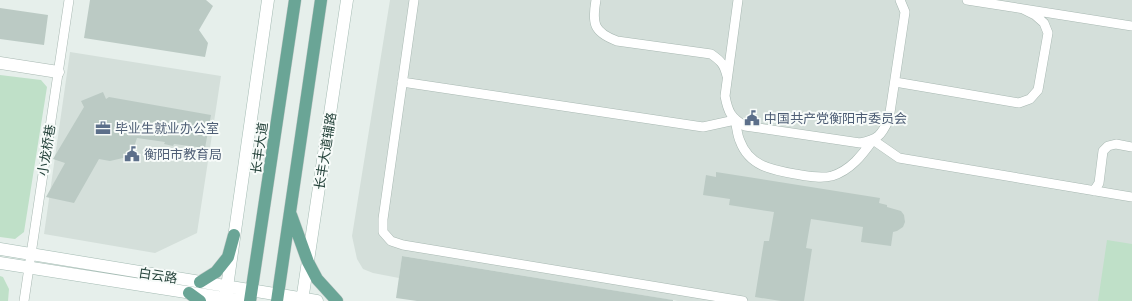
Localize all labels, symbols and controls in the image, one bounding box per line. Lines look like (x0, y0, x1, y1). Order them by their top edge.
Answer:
public building icon: 中国共产党衡阳市委员会 (743, 109, 761, 127)
place label: 中国共产党衡阳市委员会 (764, 110, 907, 126)
street label: 长丰大道辅路 (311, 111, 339, 191)
office icon: 毕业生就业办公室 (94, 119, 112, 137)
place label: 毕业生就业办公室 (115, 120, 219, 136)
street label: 长丰大道 (247, 121, 271, 175)
street label: 小龙桥巷 (34, 123, 58, 177)
public building icon: 衡阳市教育局 (123, 145, 141, 163)
place label: 衡阳市教育局 (144, 146, 222, 162)
street label: 白云路 (137, 264, 179, 286)

